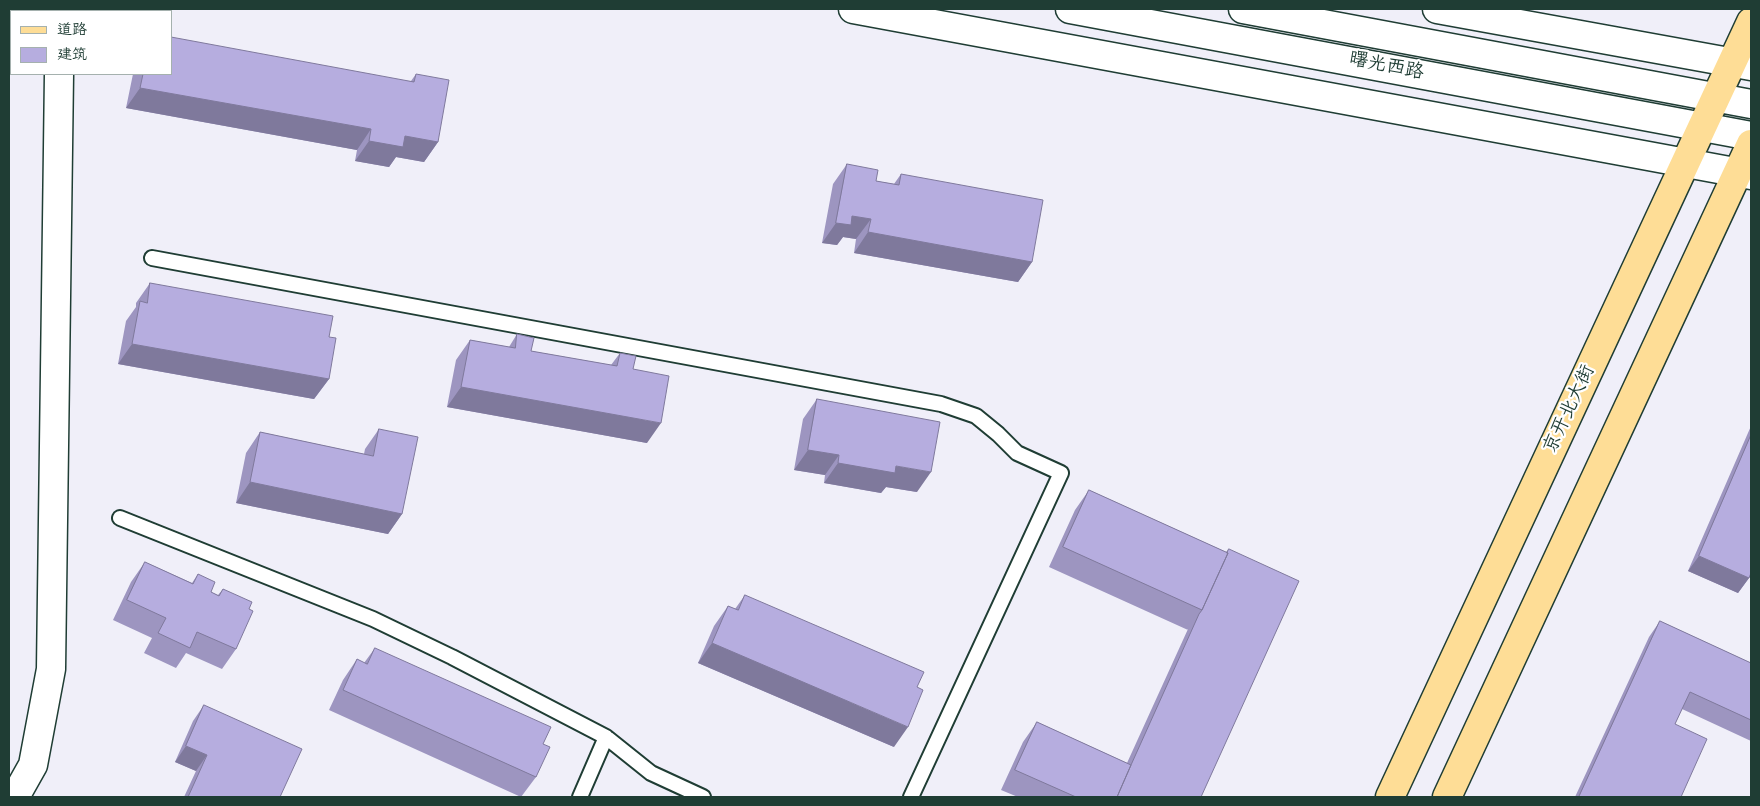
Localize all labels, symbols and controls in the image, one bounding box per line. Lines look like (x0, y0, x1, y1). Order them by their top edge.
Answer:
legend (10, 10, 172, 75)
text: 道路 (57, 22, 87, 40)
text: 建筑 (57, 47, 87, 65)
street label: 曙光西路 (1347, 50, 1425, 86)
street label: 京开北大街 (1541, 362, 1601, 458)

